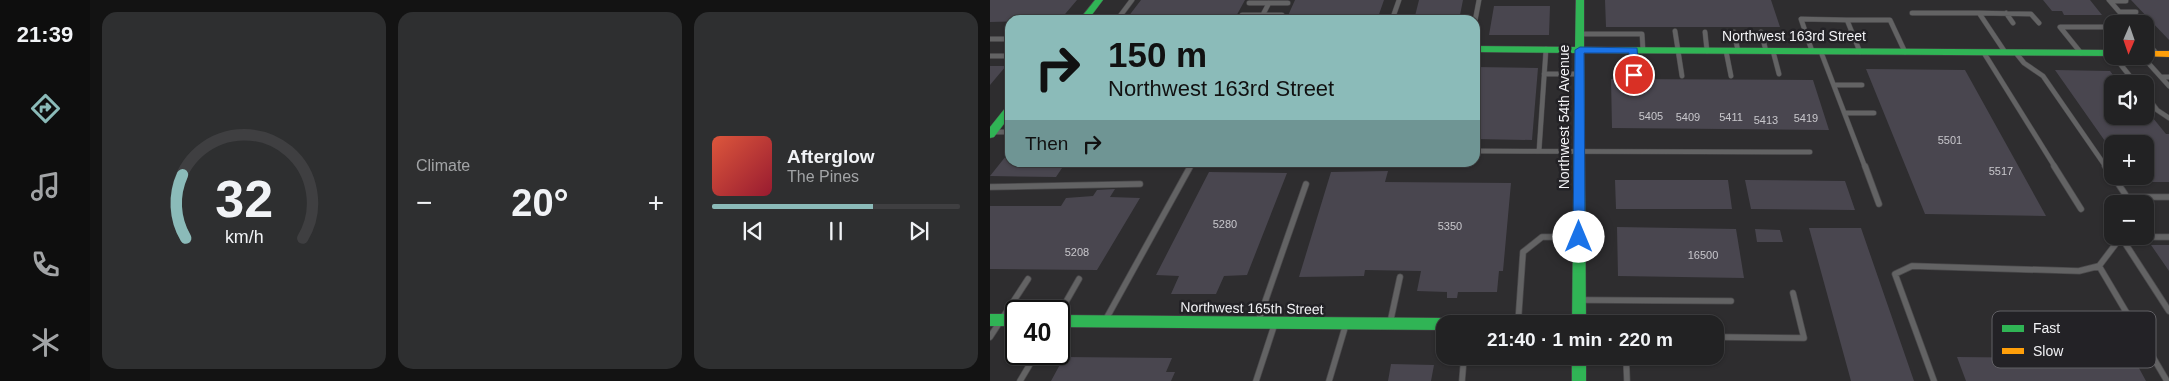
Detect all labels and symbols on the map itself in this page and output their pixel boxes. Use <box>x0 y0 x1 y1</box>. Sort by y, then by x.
north arrow <box>2104 15 2154 65</box>
street label: Northwest 163rd Street <box>1722 28 1866 44</box>
street label: Northwest 54th Avenue <box>1556 45 1572 189</box>
pin <box>1613 54 1655 96</box>
house number: 5405 <box>1639 110 1663 122</box>
house number: 5409 <box>1676 111 1700 123</box>
house number: 5411 <box>1719 111 1743 123</box>
house number: 5419 <box>1794 112 1818 124</box>
house number: 5413 <box>1754 114 1778 126</box>
house number: 5501 <box>1938 134 1962 146</box>
house number: 5517 <box>1989 165 2013 177</box>
position arrow <box>1552 210 1604 262</box>
house number: 5280 <box>1213 218 1237 230</box>
house number: 5350 <box>1438 220 1462 232</box>
house number: 5208 <box>1065 246 1089 258</box>
house number: 16500 <box>1688 249 1718 261</box>
street label: Northwest 165th Street <box>1180 299 1324 317</box>
speed limit sign: 40 <box>1005 300 1070 365</box>
legend <box>1992 311 2156 368</box>
text: Fast <box>2033 320 2060 336</box>
text: Slow <box>2033 343 2064 359</box>

